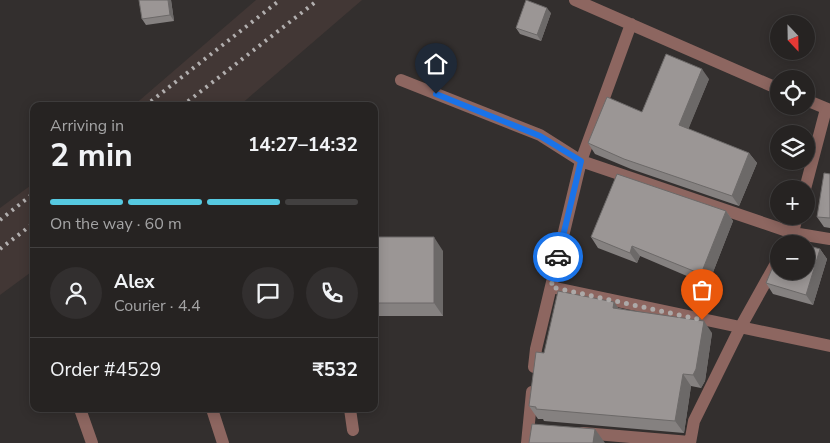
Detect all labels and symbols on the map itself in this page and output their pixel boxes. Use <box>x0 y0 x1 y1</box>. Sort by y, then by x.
north arrow <box>770 15 815 60</box>
pin <box>415 43 457 94</box>
courier <box>533 232 583 282</box>
pin <box>681 269 723 320</box>

